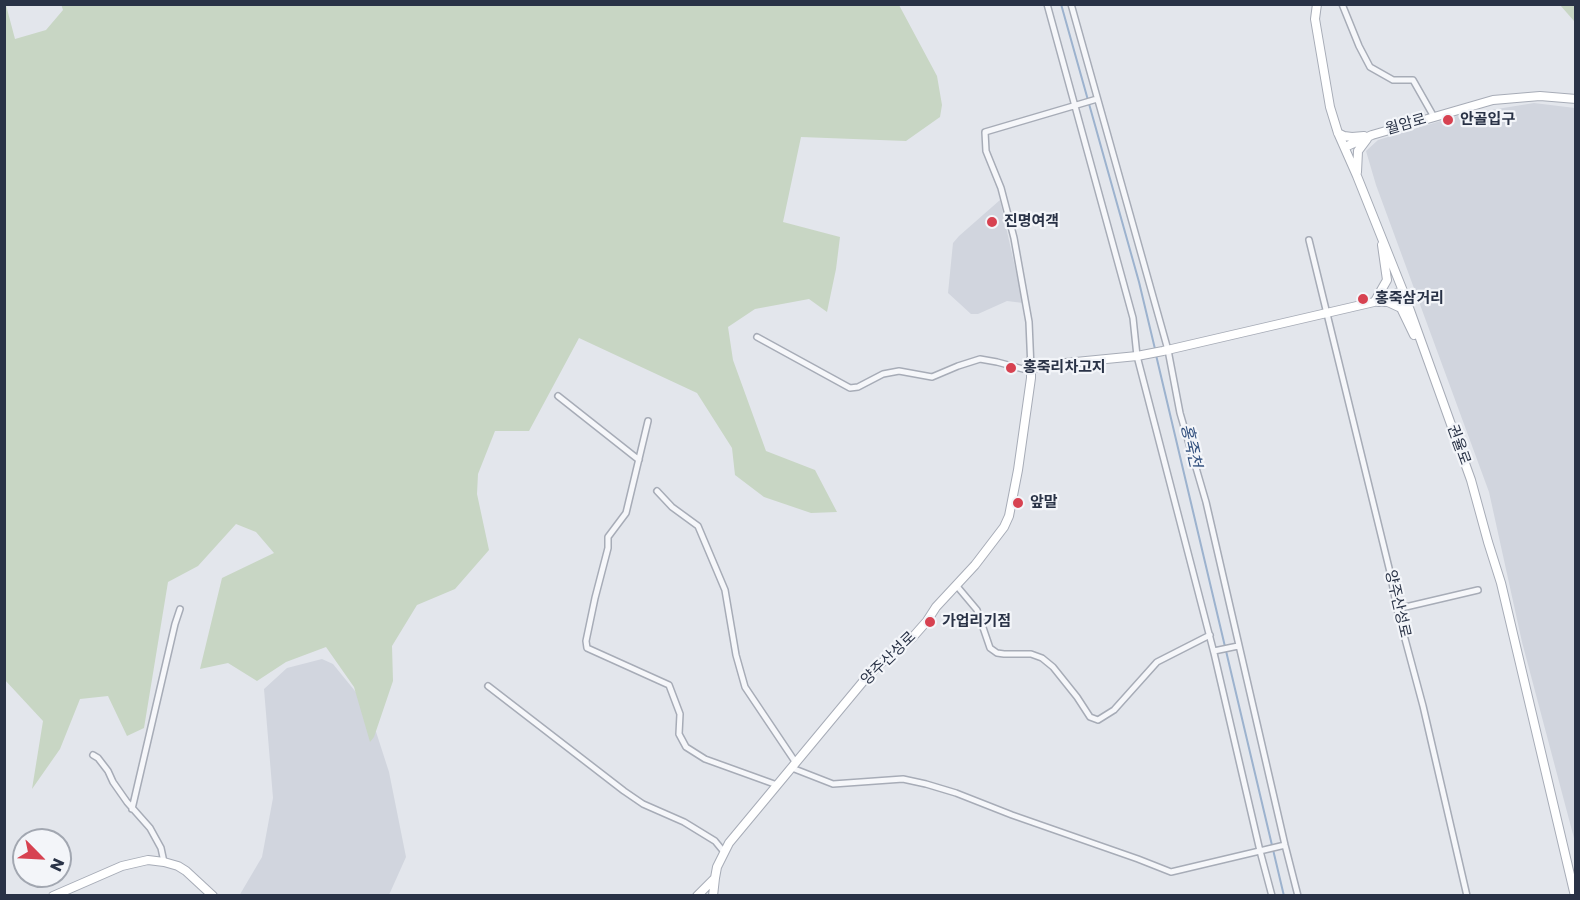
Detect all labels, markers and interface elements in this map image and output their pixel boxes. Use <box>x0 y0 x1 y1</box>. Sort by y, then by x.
street label: 월암로 <box>1384 111 1428 139</box>
place label: 안골입구 <box>1460 111 1515 129</box>
marker: 안골입구 <box>1441 113 1455 127</box>
place label: 진명여객 <box>1004 213 1059 231</box>
marker: 진명여객 <box>985 215 999 229</box>
place label: 홍죽삼거리 <box>1375 290 1444 308</box>
marker: 홍죽삼거리 <box>1356 292 1370 306</box>
place label: 홍죽리차고지 <box>1023 359 1106 377</box>
marker: 홍죽리차고지 <box>1004 361 1018 375</box>
water label: 홍죽천 <box>1176 422 1204 470</box>
street label: 권율로 <box>1442 422 1474 468</box>
place label: 앞말 <box>1030 494 1058 512</box>
marker: 앞말 <box>1011 496 1025 510</box>
street label: 양주산성로 <box>1380 568 1414 640</box>
place label: 가업리기점 <box>942 613 1011 631</box>
marker: 가업리기점 <box>923 615 937 629</box>
street label: 양주산성로 <box>858 629 920 689</box>
north arrow <box>12 828 72 888</box>
text: N <box>44 855 70 875</box>

